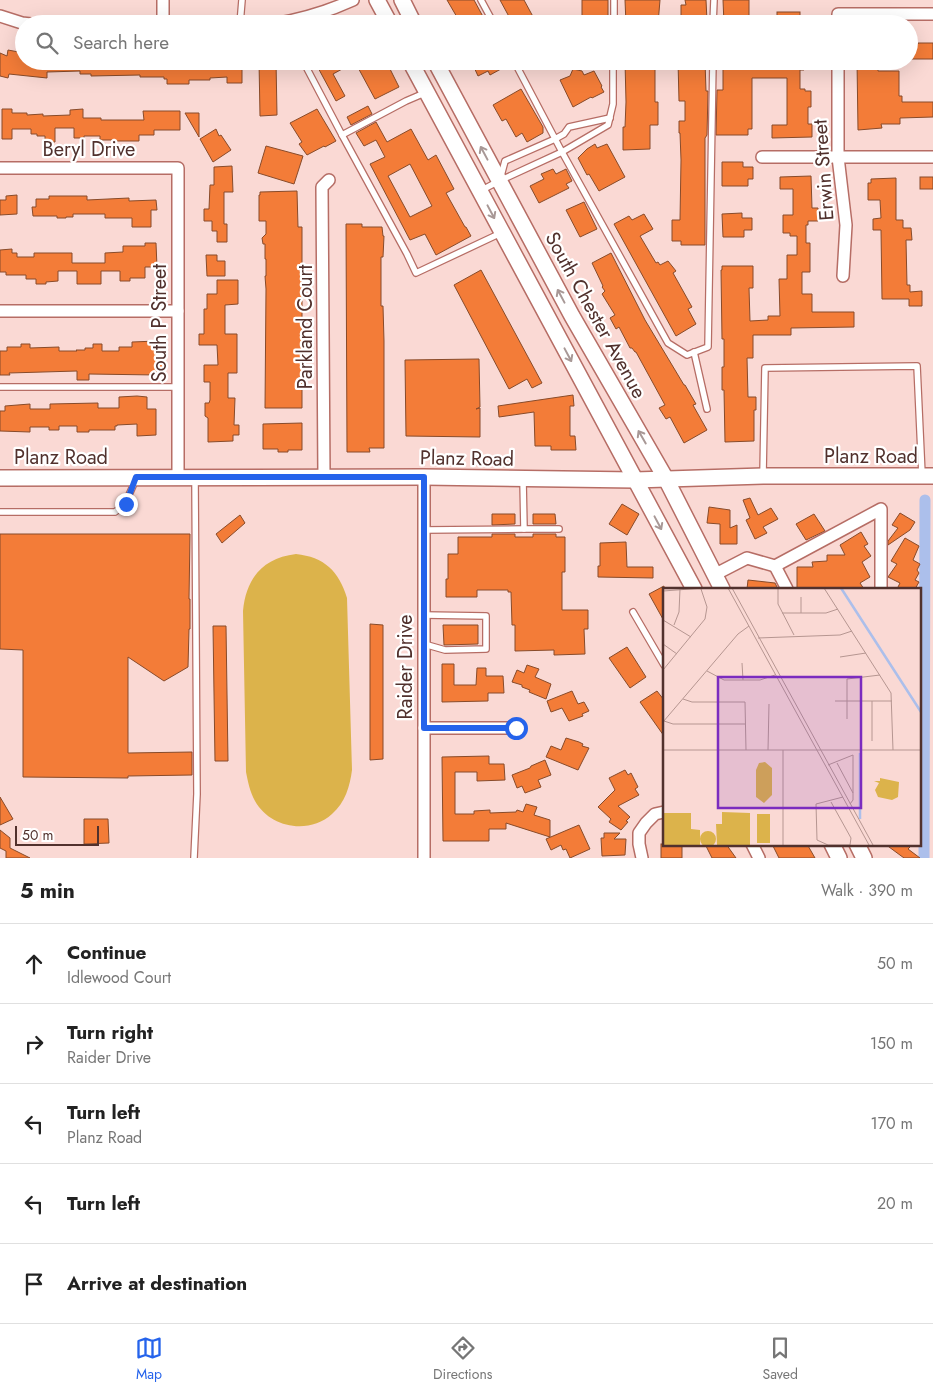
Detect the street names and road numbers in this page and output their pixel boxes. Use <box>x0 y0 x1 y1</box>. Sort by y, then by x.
street label: Erwin Street <box>805 118 842 222</box>
street label: Beryl Drive <box>43 135 135 164</box>
street label: South Chester Avenue <box>538 227 653 404</box>
street label: South P Street <box>145 264 174 382</box>
street label: Parkland Court <box>291 265 320 389</box>
street label: Planz Road <box>824 442 918 471</box>
street label: Planz Road <box>14 443 108 472</box>
street label: Planz Road <box>420 443 514 474</box>
street label: Raider Drive <box>391 614 420 720</box>

